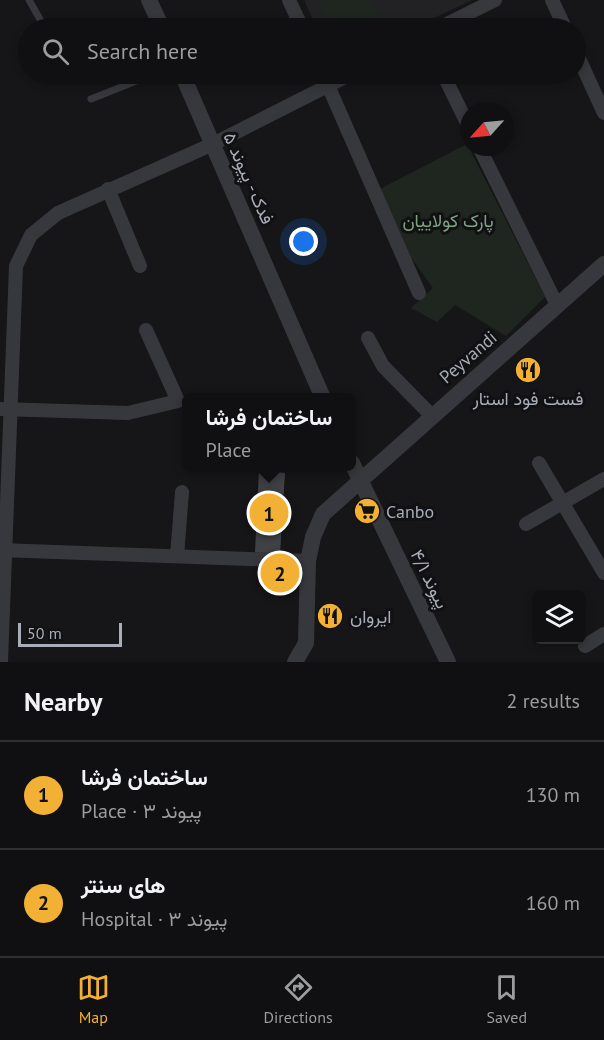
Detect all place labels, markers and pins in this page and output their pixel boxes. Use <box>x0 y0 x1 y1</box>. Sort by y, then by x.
restaurant icon: فست فود استار <box>513 355 543 385</box>
place label: فست فود استار <box>472 387 583 410</box>
pin: 1 <box>250 490 288 536</box>
supermarket icon: Canbo <box>352 496 382 526</box>
place label: Canbo <box>386 500 434 523</box>
pin: 2 <box>260 550 300 596</box>
restaurant icon: ایروان <box>315 601 345 631</box>
place label: ایروان <box>350 605 391 628</box>

